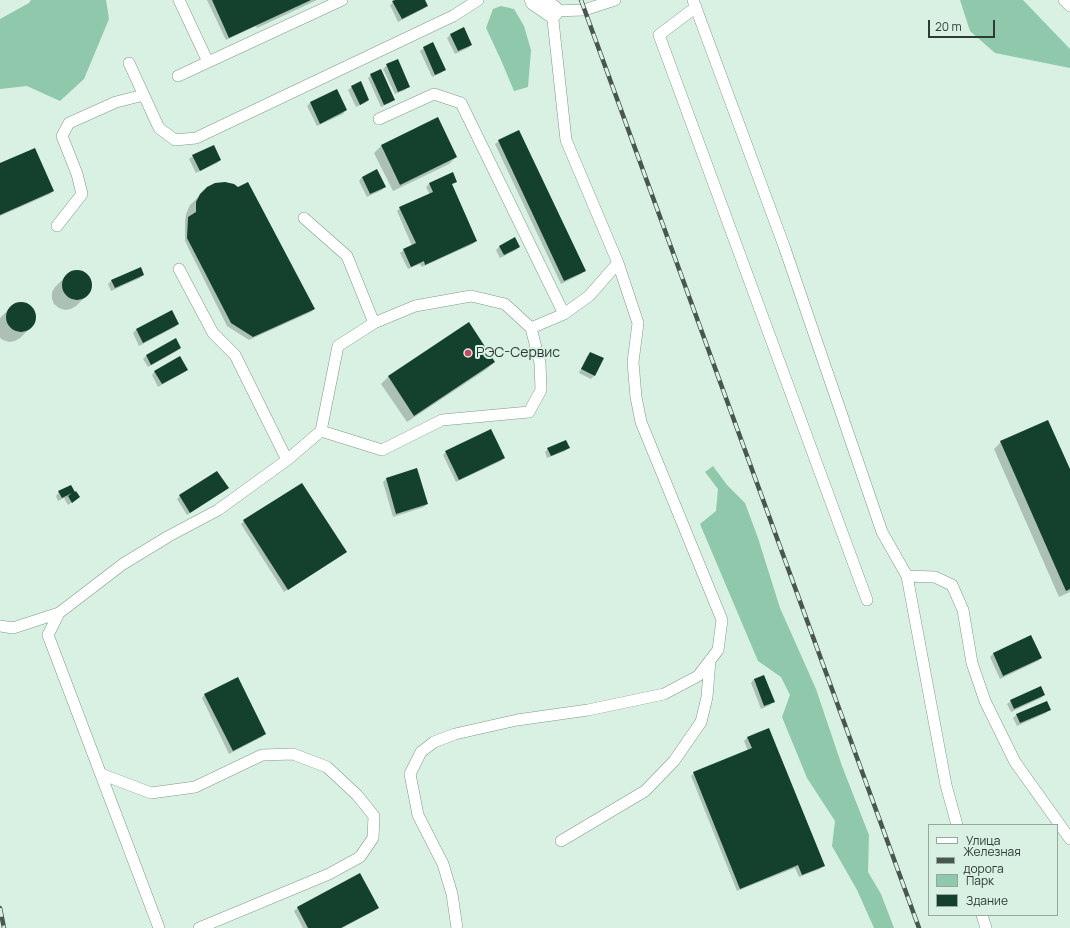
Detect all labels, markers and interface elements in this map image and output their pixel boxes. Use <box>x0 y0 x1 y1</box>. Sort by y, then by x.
scale bar <box>930 12 997 38</box>
text: 20 m <box>935 18 962 35</box>
place label: РЭС-Сервис <box>476 345 560 361</box>
marker: РЭС-Сервис <box>463 348 473 358</box>
legend <box>928 824 1058 916</box>
text: Улица <box>966 832 1000 849</box>
text: Железная дорога <box>963 843 1021 877</box>
text: Парк <box>966 872 994 889</box>
text: Здание <box>966 892 1008 909</box>

